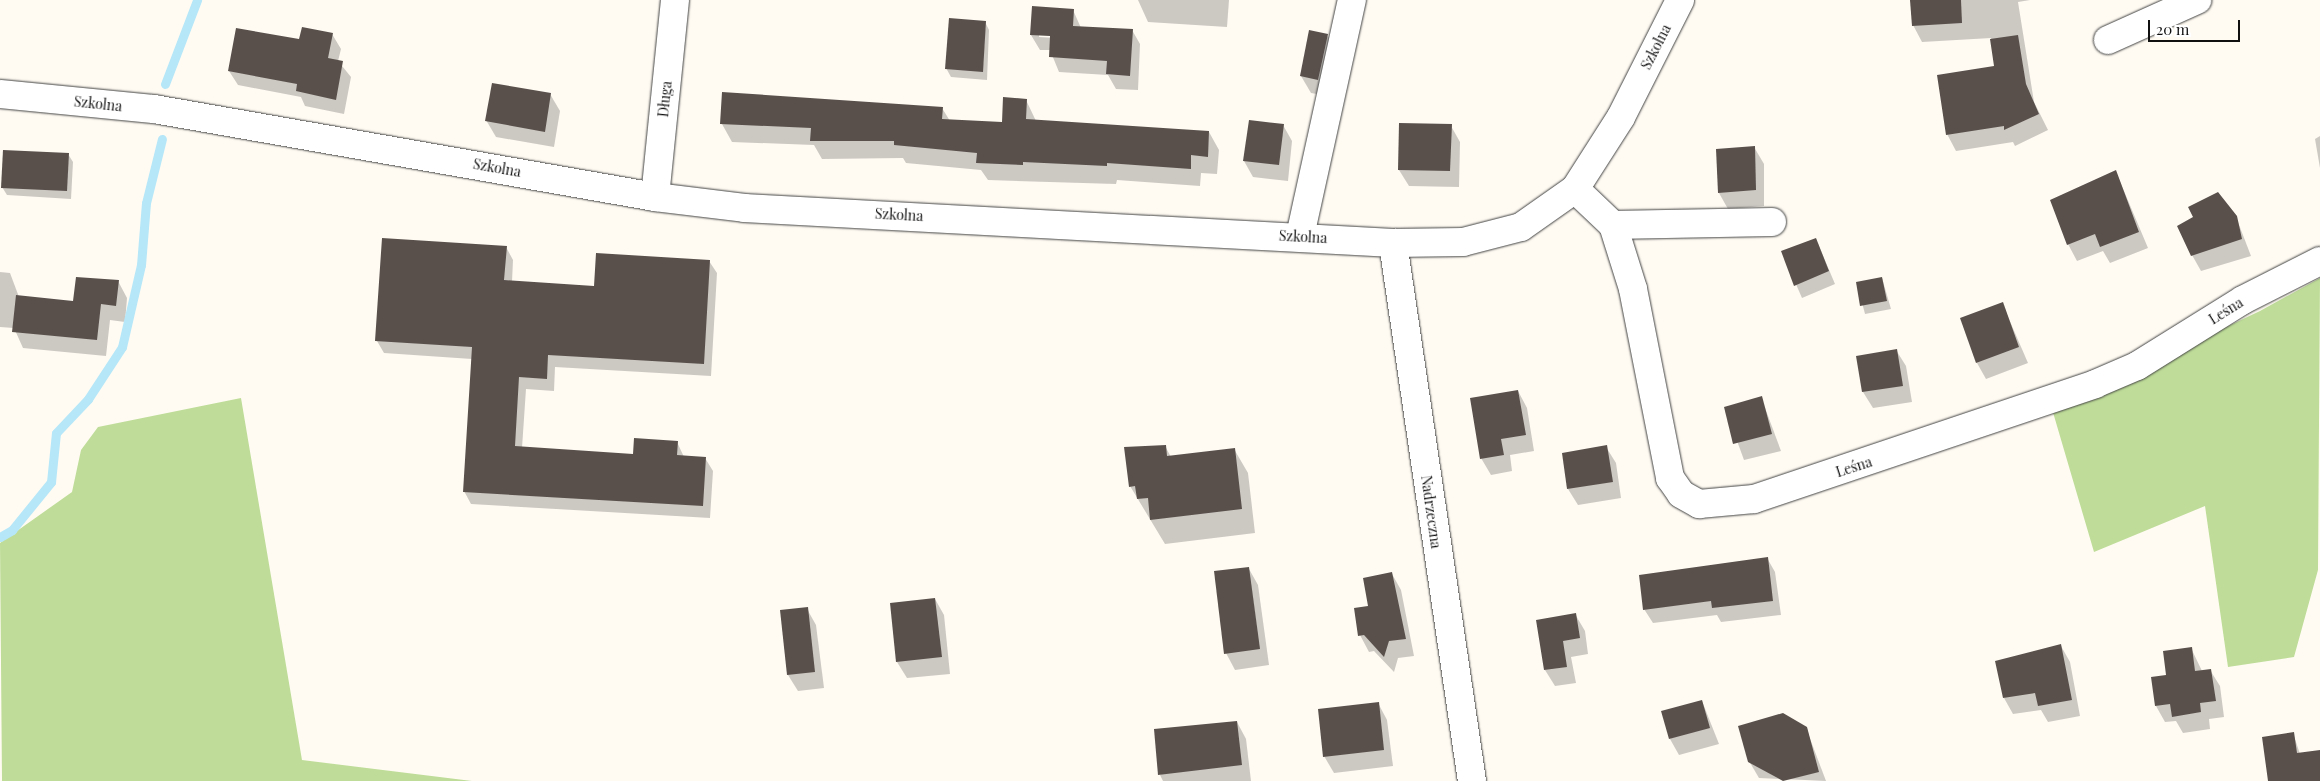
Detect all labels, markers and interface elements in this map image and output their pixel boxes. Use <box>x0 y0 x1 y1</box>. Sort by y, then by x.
scale bar <box>2150 10 2242 42</box>
text: 20 m <box>2156 19 2189 39</box>
street label: Szkolna <box>1638 22 1674 72</box>
street label: Długa <box>655 80 675 118</box>
street label: Szkolna <box>73 93 123 115</box>
street label: Szkolna <box>472 156 522 180</box>
street label: Szkolna <box>874 205 924 225</box>
street label: Szkolna <box>1278 227 1328 247</box>
street label: Leśna <box>2206 294 2246 328</box>
street label: Leśna <box>1834 453 1874 481</box>
street label: Nadrzeczna <box>1418 474 1444 550</box>

